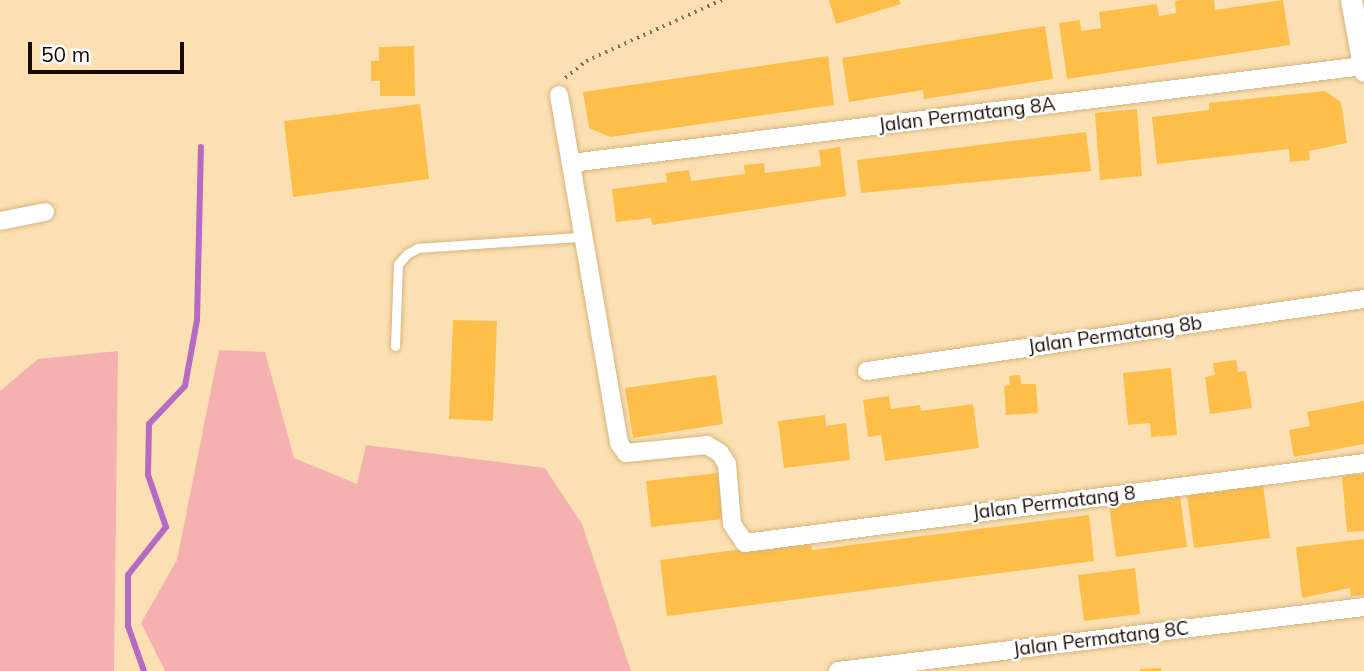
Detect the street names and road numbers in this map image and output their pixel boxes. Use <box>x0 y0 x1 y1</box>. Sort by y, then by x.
street label: Jalan Permatang 8A <box>877 93 1057 137</box>
street label: Jalan Permatang 8b <box>1027 312 1203 358</box>
street label: Jalan Permatang 8 <box>971 482 1137 524</box>
street label: Jalan Permatang 8C <box>1012 617 1190 661</box>

